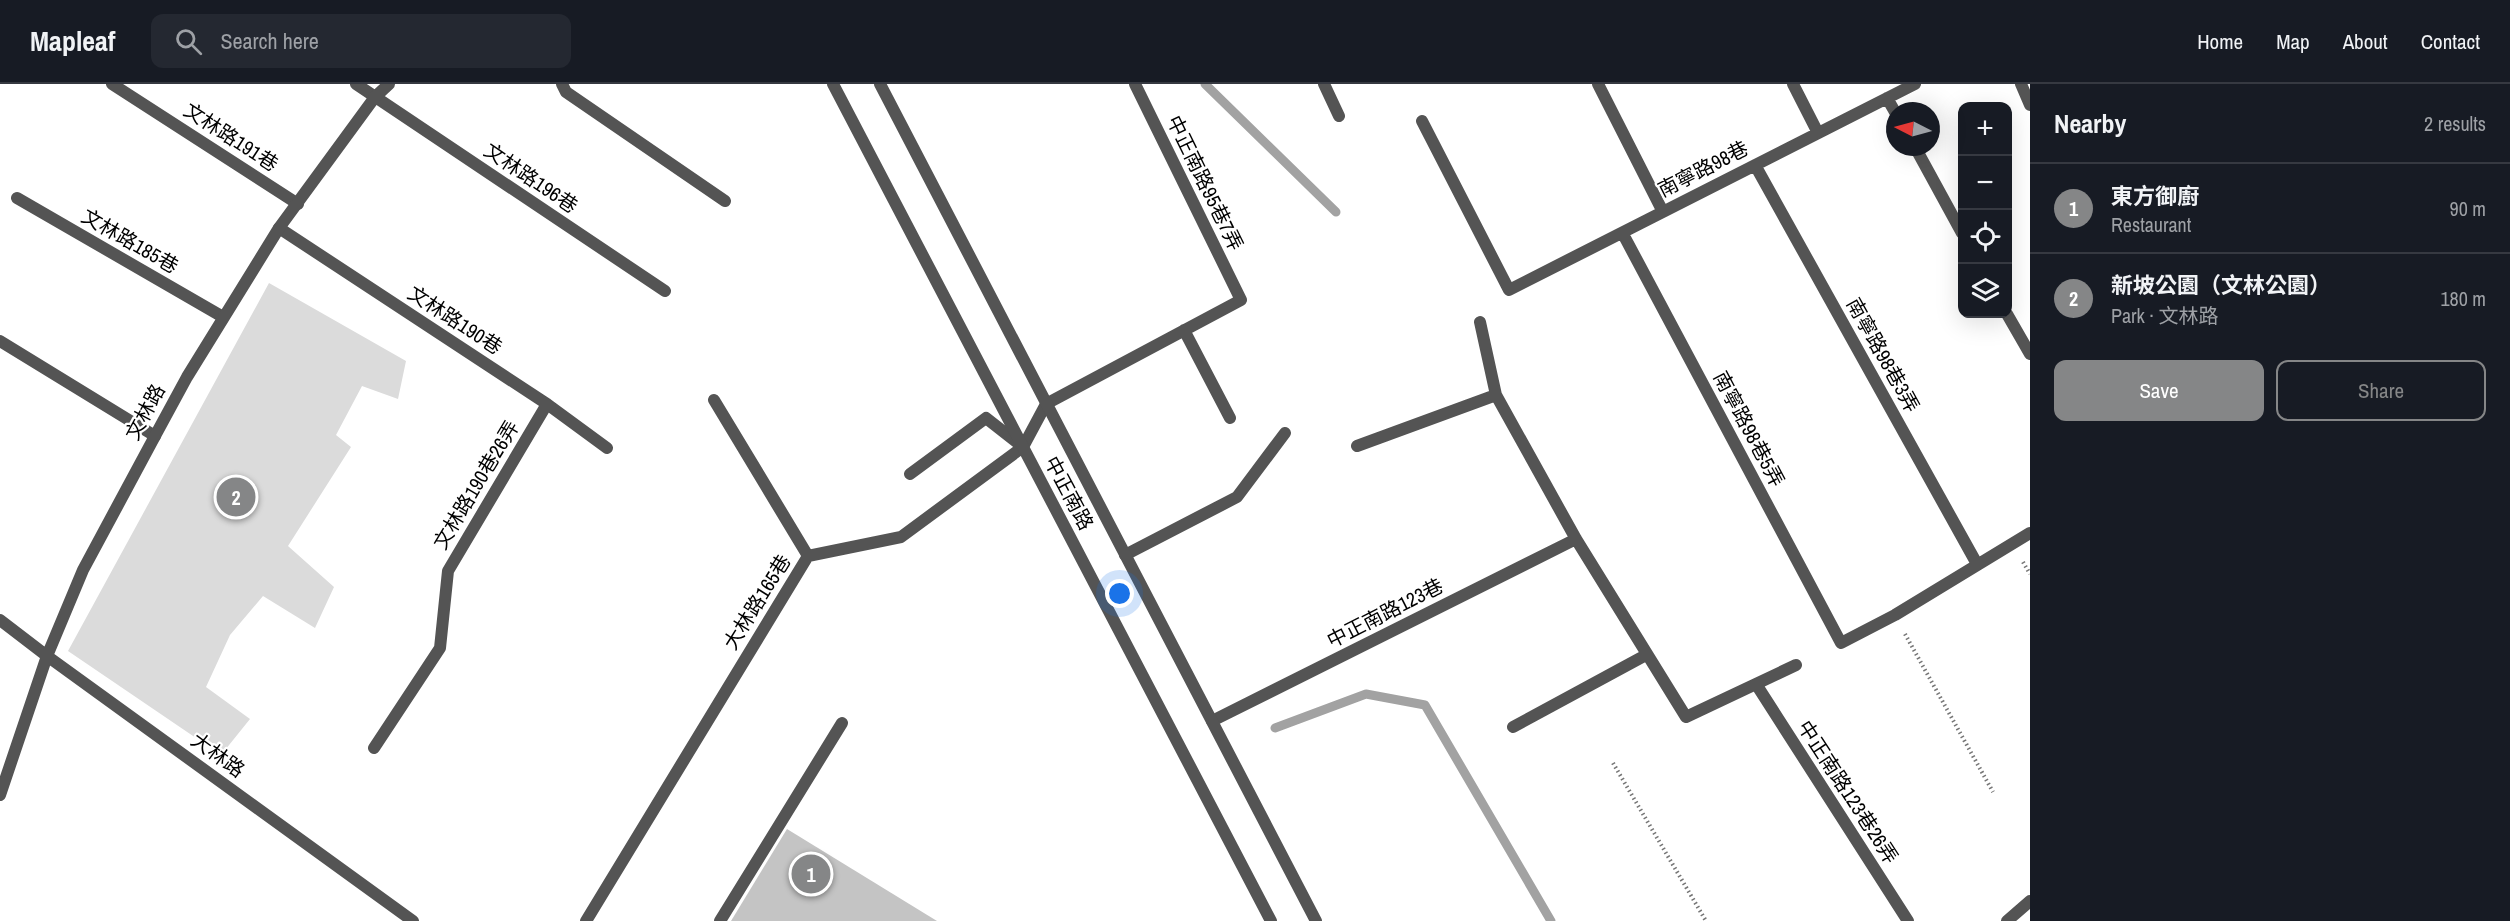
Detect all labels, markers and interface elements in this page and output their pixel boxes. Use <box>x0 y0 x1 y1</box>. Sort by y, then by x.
search box <box>151 14 571 68</box>
text: Mapleaf <box>30 22 115 60</box>
icon: search <box>172 25 205 58</box>
text: Search here <box>220 26 319 56</box>
text: Home <box>2197 27 2243 56</box>
text: Map <box>2276 27 2310 56</box>
text: About <box>2343 27 2388 56</box>
text: Contact <box>2421 27 2480 56</box>
street label: 文林路191巷 <box>179 96 284 177</box>
north arrow <box>1886 102 1940 156</box>
map controls <box>1958 102 2012 318</box>
button: + <box>1958 102 2012 156</box>
text: Nearby <box>2054 106 2126 141</box>
text: 2 results <box>2424 110 2486 137</box>
street label: 中正南路95巷7弄 <box>1161 111 1250 255</box>
street label: 南寧路98巷 <box>1653 134 1753 203</box>
street label: 文林路196巷 <box>479 136 583 219</box>
button: − <box>1958 156 2012 210</box>
text: 東方御廚 <box>2111 181 2199 211</box>
text: 1 <box>2069 195 2078 222</box>
text: 90 m <box>2450 195 2486 222</box>
street label: 文林路185巷 <box>77 202 183 279</box>
button: locate <box>1958 210 2012 264</box>
text: Restaurant <box>2111 211 2191 238</box>
button: layers <box>1958 264 2012 318</box>
text: 新坡公園（文林公園） <box>2111 270 2331 300</box>
street label: 文林路190巷 <box>403 279 508 360</box>
text: 2 <box>2069 285 2078 312</box>
text: 180 m <box>2440 285 2486 312</box>
street label: 南寧路98巷3弄 <box>1841 293 1926 417</box>
text: Park · 文林路 <box>2111 302 2218 329</box>
button: Save <box>2054 360 2264 421</box>
button: Share <box>2276 360 2486 421</box>
street label: 南寧路98巷5弄 <box>1708 366 1791 491</box>
street label: 文林路 <box>119 379 171 445</box>
street label: 文林路190巷26弄 <box>427 415 525 554</box>
street label: 中正南路 <box>1039 451 1100 534</box>
pin: 2 <box>216 474 256 520</box>
street label: 大林路165巷 <box>717 549 796 654</box>
street label: 中正南路123巷 <box>1322 572 1448 653</box>
your location <box>1105 579 1134 608</box>
street label: 中正南路123巷26弄 <box>1792 715 1905 869</box>
street label: 大林路 <box>186 726 250 783</box>
pin: 1 <box>792 852 830 896</box>

